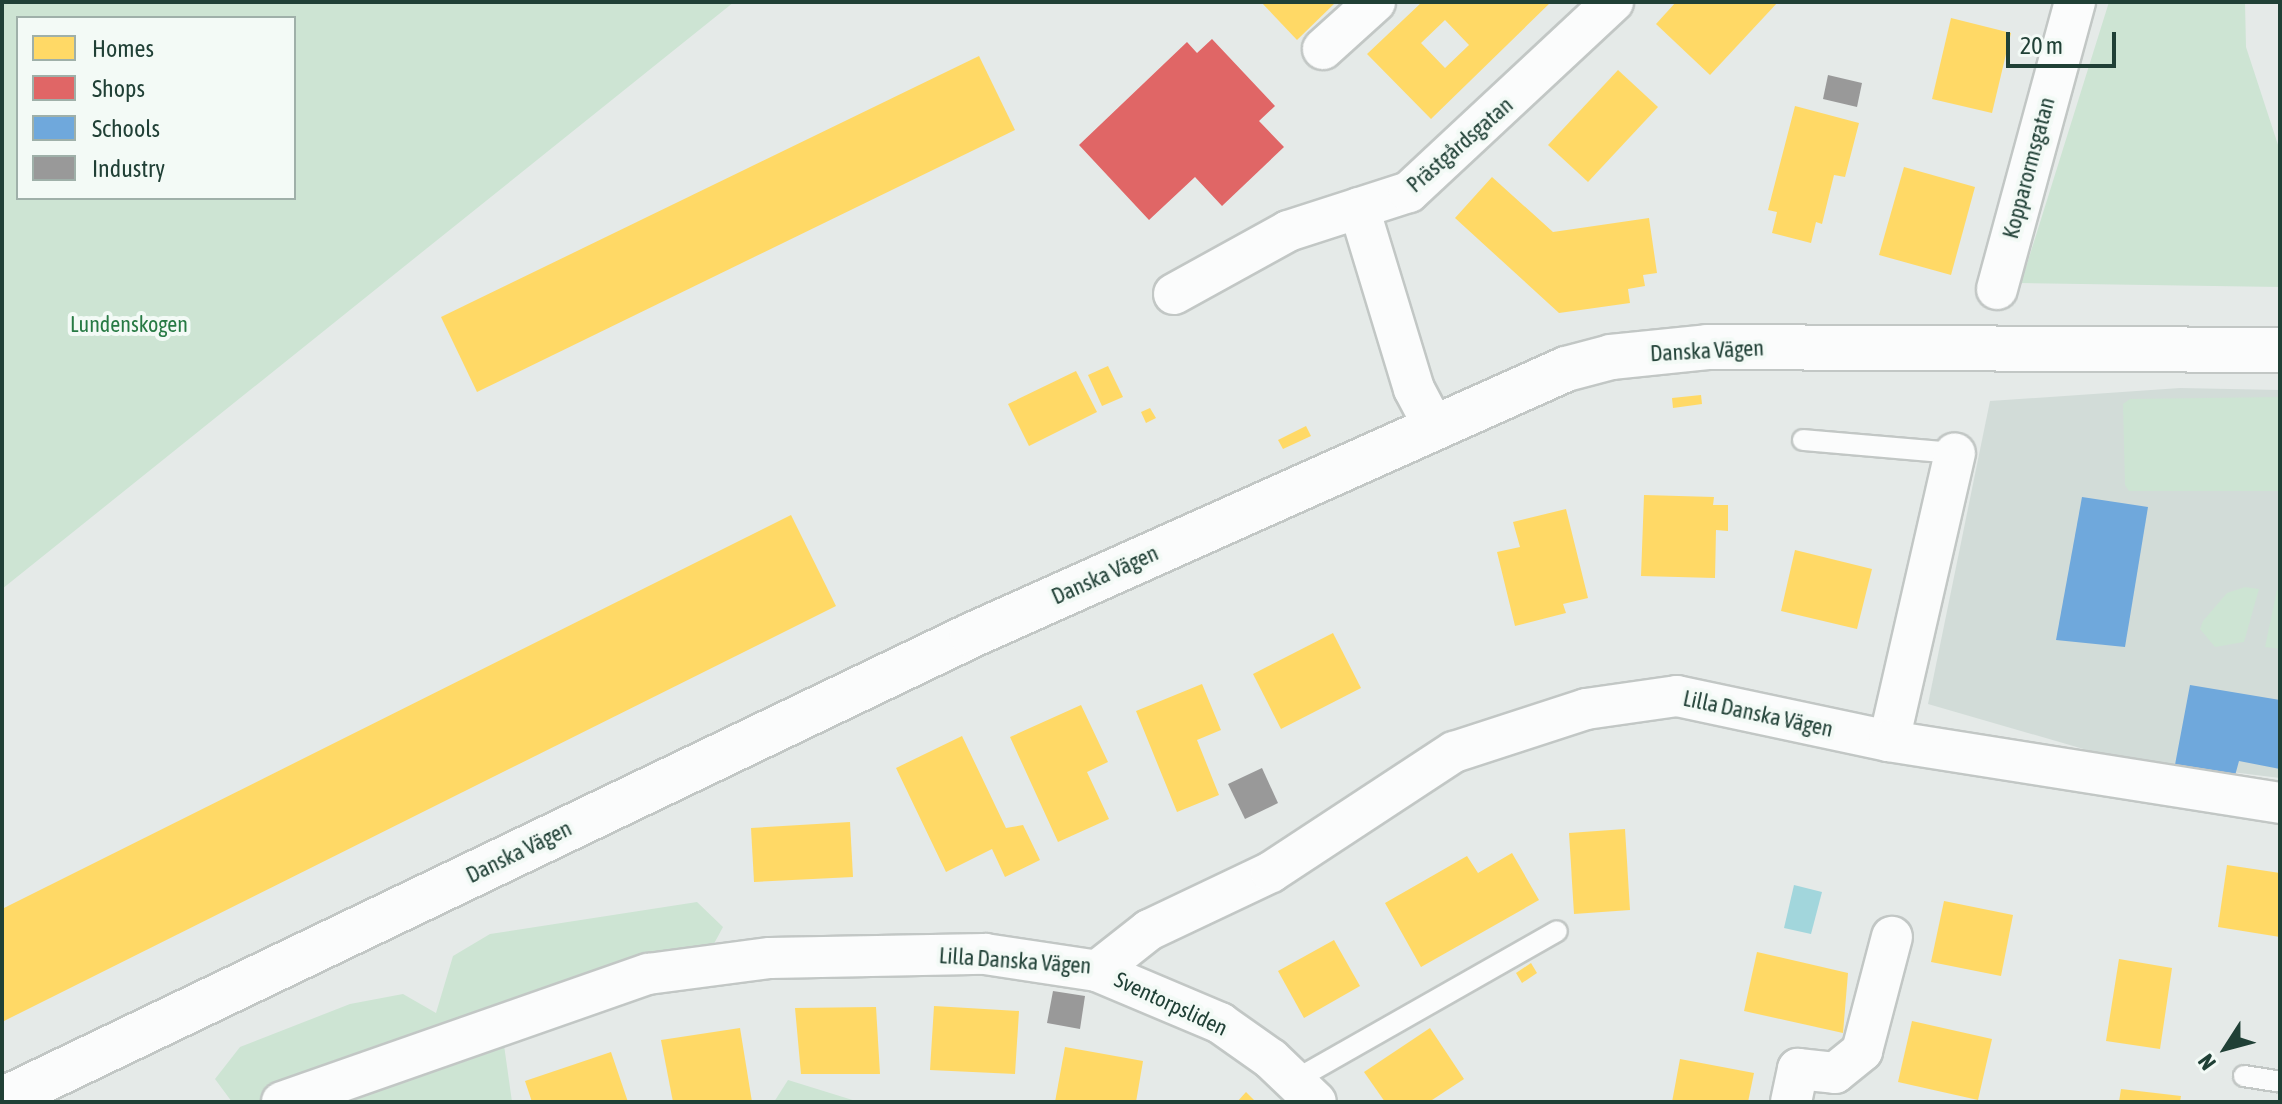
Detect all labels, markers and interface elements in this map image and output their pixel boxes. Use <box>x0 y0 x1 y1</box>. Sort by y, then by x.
legend <box>16 16 296 200</box>
scale bar <box>2010 16 2120 66</box>
text: 20 m <box>2020 32 2063 59</box>
text: Homes <box>92 35 154 62</box>
text: Shops <box>92 75 145 102</box>
street label: Prästgårdsgatan <box>1402 92 1518 198</box>
street label: Kopparormsgatan <box>1997 94 2061 242</box>
text: Schools <box>92 115 160 142</box>
text: Industry <box>92 155 165 182</box>
park label: Lundenskogen <box>70 312 188 338</box>
street label: Danska Vägen <box>1649 335 1765 367</box>
street label: Danska Vägen <box>1048 540 1162 610</box>
street label: Lilla Danska Vägen <box>1681 685 1835 743</box>
street label: Danska Vägen <box>462 815 576 889</box>
street label: Lilla Danska Vägen <box>938 943 1092 979</box>
street label: Sventorpsliden <box>1110 966 1232 1042</box>
north arrow <box>2186 1008 2266 1088</box>
text: N <box>2192 1049 2221 1075</box>

